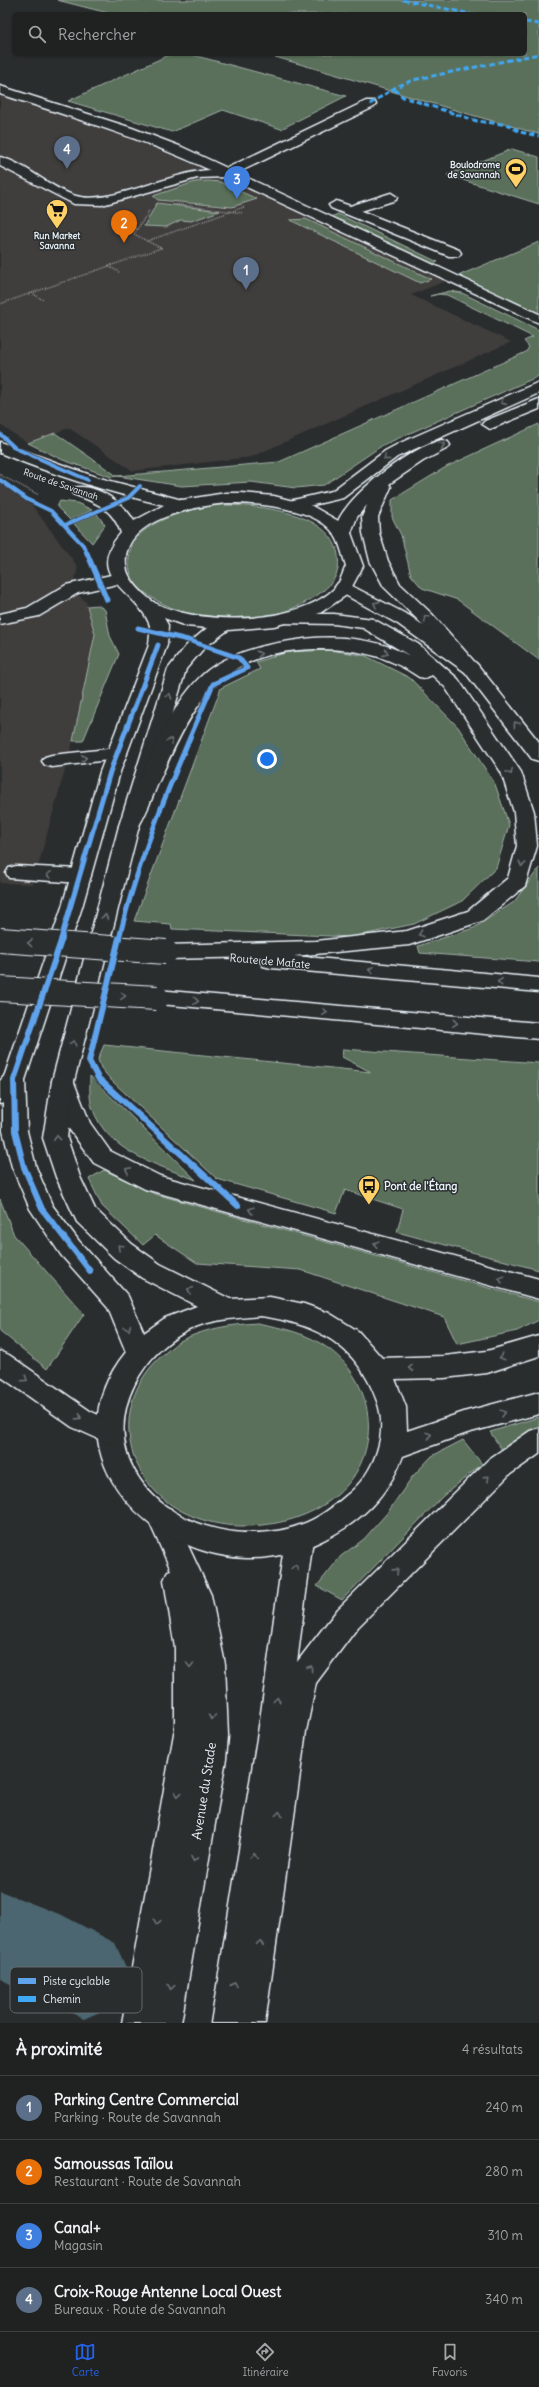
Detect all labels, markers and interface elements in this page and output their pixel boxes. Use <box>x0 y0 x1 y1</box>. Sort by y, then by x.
search box <box>12 12 527 56</box>
icon: search <box>26 23 48 45</box>
text: Rechercher <box>58 25 136 44</box>
pin: 4 <box>54 136 80 169</box>
sports icon: Boulodrome de Savannah <box>503 156 529 189</box>
place label: Boulodrome de Savannah <box>447 159 501 180</box>
pin: 3 <box>224 166 250 199</box>
supermarket icon: Run Market Savanna <box>44 197 70 230</box>
pin: 2 <box>111 210 137 243</box>
place label: Run Market Savanna <box>34 230 81 251</box>
pin: 1 <box>233 257 259 290</box>
one-way arrow <box>500 397 507 405</box>
one-way arrow <box>438 442 446 450</box>
one-way arrow <box>383 454 390 461</box>
street label: Route de Savannah <box>22 466 100 502</box>
one-way arrow <box>373 602 380 609</box>
one-way arrow <box>423 615 431 623</box>
one-way arrow <box>383 648 390 656</box>
one-way arrow <box>255 650 262 658</box>
one-way arrow <box>164 692 173 699</box>
one-way arrow <box>514 721 521 728</box>
one-way arrow <box>165 737 173 745</box>
your location <box>257 749 277 769</box>
one-way arrow <box>81 754 87 763</box>
one-way arrow <box>505 767 513 775</box>
one-way arrow <box>519 861 527 867</box>
one-way arrow <box>46 871 52 879</box>
one-way arrow <box>101 914 109 921</box>
one-way arrow <box>418 930 425 938</box>
one-way arrow <box>27 938 33 947</box>
street label: Route de Mafate <box>229 950 311 972</box>
one-way arrow <box>368 966 374 975</box>
one-way arrow <box>497 978 503 987</box>
one-way arrow <box>120 991 126 1000</box>
one-way arrow <box>193 997 199 1006</box>
one-way arrow <box>322 1008 328 1017</box>
one-way arrow <box>452 1019 458 1028</box>
one-way arrow <box>68 1040 77 1047</box>
one-way arrow <box>52 1135 61 1141</box>
one-way arrow <box>124 1167 132 1174</box>
bus stop icon: Pont de l'Étang <box>356 1173 382 1206</box>
place label: Pont de l'Étang <box>384 1178 458 1194</box>
one-way arrow <box>247 1206 254 1215</box>
one-way arrow <box>373 1240 380 1249</box>
one-way arrow <box>117 1245 125 1252</box>
one-way arrow <box>498 1275 505 1283</box>
one-way arrow <box>187 1287 195 1295</box>
one-way arrow <box>123 1325 131 1332</box>
one-way arrow <box>498 1352 505 1361</box>
one-way arrow <box>408 1364 414 1373</box>
one-way arrow <box>21 1374 28 1382</box>
one-way arrow <box>499 1409 506 1418</box>
one-way arrow <box>75 1412 82 1419</box>
one-way arrow <box>425 1432 432 1440</box>
one-way arrow <box>482 1475 490 1483</box>
one-way arrow <box>290 1564 299 1570</box>
one-way arrow <box>391 1568 399 1576</box>
one-way arrow <box>186 1662 194 1668</box>
one-way arrow <box>305 1665 312 1672</box>
one-way arrow <box>273 1697 282 1703</box>
one-way arrow <box>208 1714 216 1720</box>
street label: Avenue du Stade <box>188 1741 220 1841</box>
one-way arrow <box>175 1791 183 1797</box>
one-way arrow <box>274 1811 283 1817</box>
one-way arrow <box>249 1853 258 1859</box>
one-way arrow <box>190 1856 198 1862</box>
one-way arrow <box>153 1919 161 1925</box>
one-way arrow <box>255 1940 264 1946</box>
legend <box>10 1967 142 2013</box>
text: Piste cyclable <box>43 1974 110 1988</box>
one-way arrow <box>229 1981 238 1988</box>
one-way arrow <box>167 1984 176 1990</box>
text: Chemin <box>43 1992 81 2006</box>
text: À proximité <box>16 2038 102 2060</box>
text: 4 résultats <box>462 2041 523 2058</box>
text: Parking Centre Commercial <box>54 2090 239 2109</box>
text: 1 <box>26 2099 32 2116</box>
text: 240 m <box>486 2099 523 2116</box>
text: Parking · Route de Savannah <box>54 2109 221 2126</box>
text: Samoussas Taïlou <box>54 2154 173 2173</box>
text: 2 <box>25 2163 33 2180</box>
text: 280 m <box>485 2163 523 2180</box>
text: Restaurant · Route de Savannah <box>54 2173 241 2190</box>
text: Canal+ <box>54 2218 101 2237</box>
text: 3 <box>25 2227 33 2244</box>
text: 310 m <box>488 2227 523 2244</box>
text: Magasin <box>54 2237 103 2254</box>
text: Croix-Rouge Antenne Local Ouest <box>54 2282 281 2301</box>
text: 4 <box>25 2291 33 2308</box>
text: 340 m <box>485 2291 523 2308</box>
text: Bureaux · Route de Savannah <box>54 2301 226 2318</box>
tab: Carte <box>72 2341 99 2379</box>
tab: Itinéraire <box>242 2341 289 2379</box>
tab: Favoris <box>432 2341 467 2379</box>

